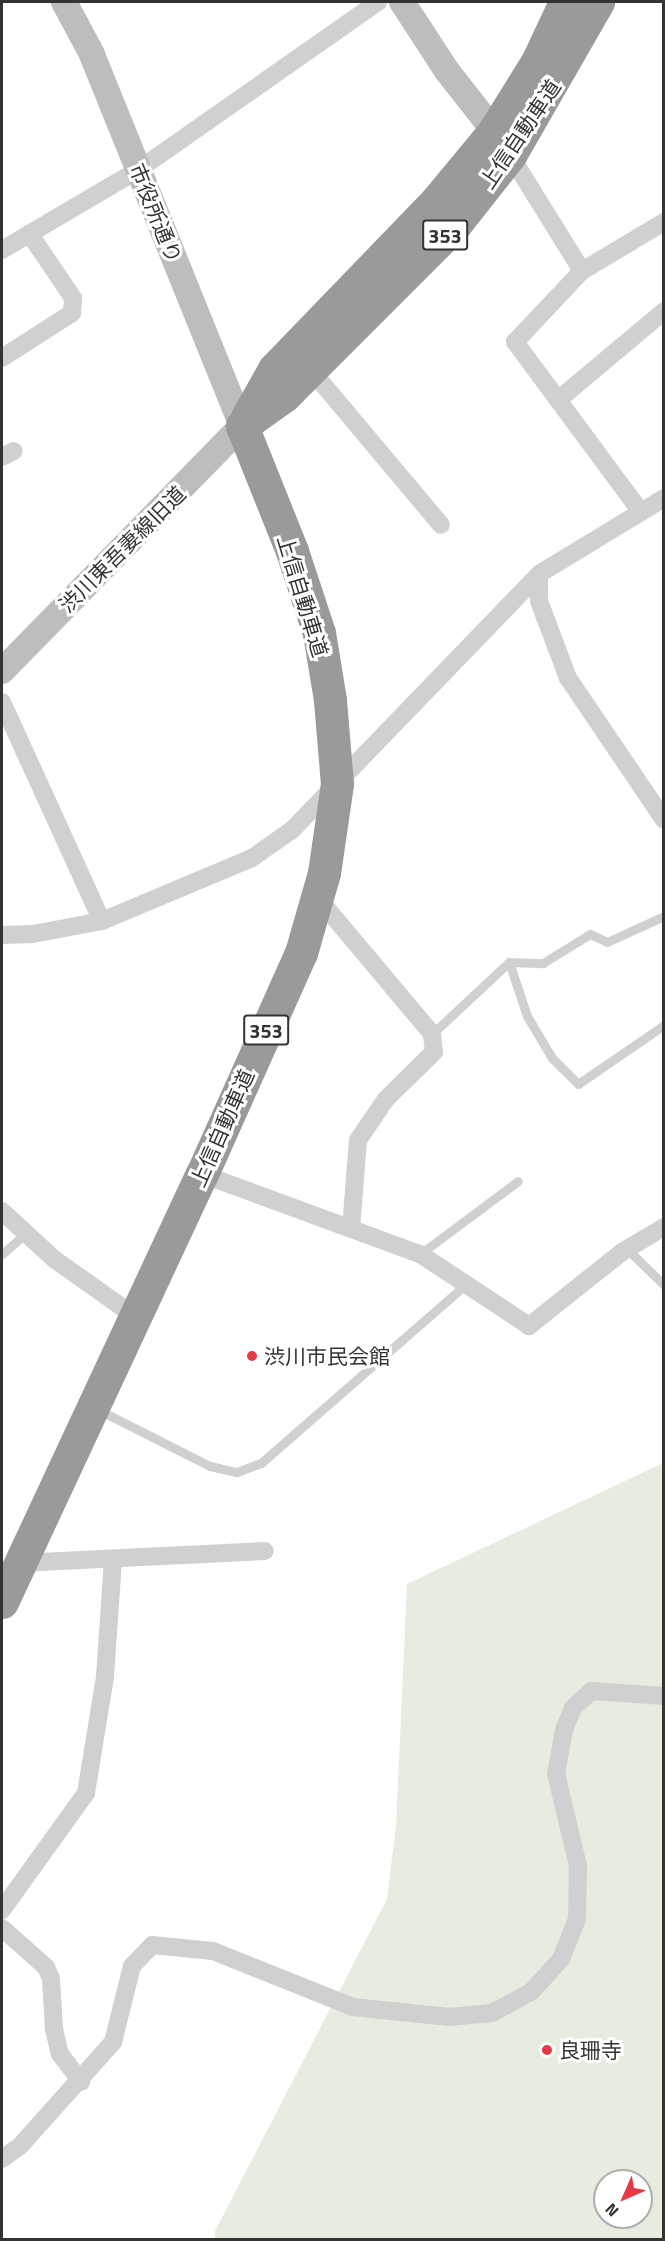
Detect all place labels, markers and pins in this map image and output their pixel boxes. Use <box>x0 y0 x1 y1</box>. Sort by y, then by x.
place label: 渋川市民会館 <box>264 1343 390 1369</box>
marker: 渋川市民会館 <box>245 1349 259 1363</box>
place label: 良珊寺 <box>559 2037 622 2063</box>
marker: 良珊寺 <box>540 2043 554 2057</box>

